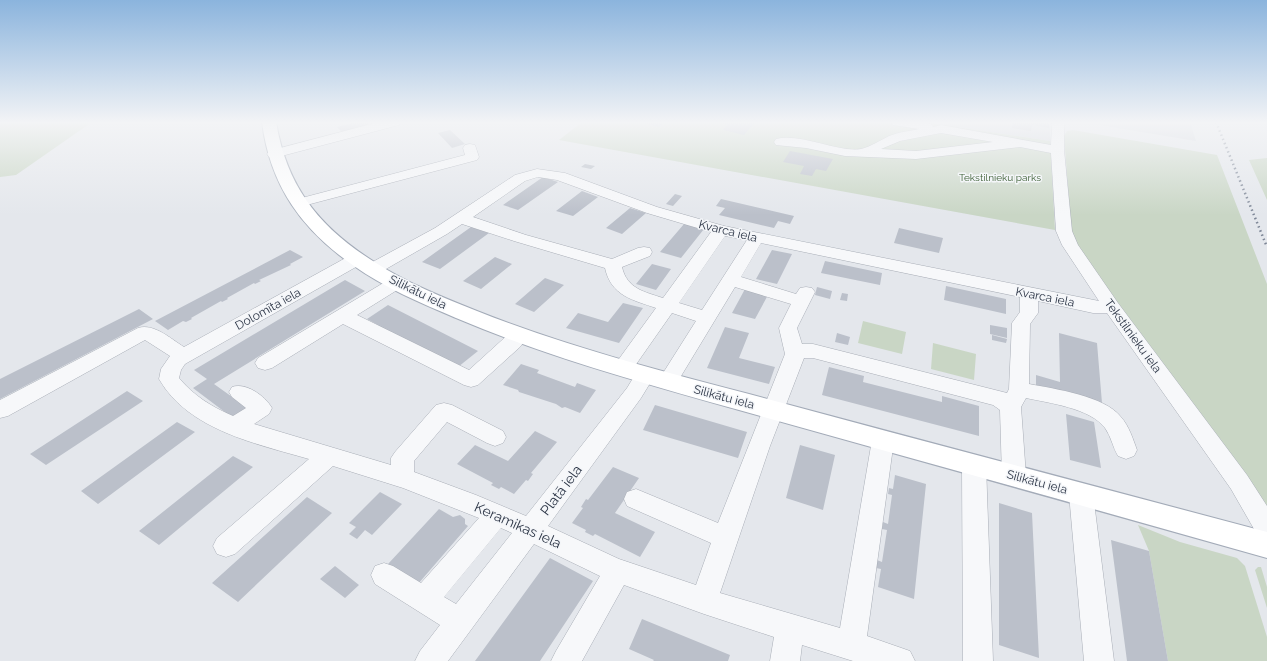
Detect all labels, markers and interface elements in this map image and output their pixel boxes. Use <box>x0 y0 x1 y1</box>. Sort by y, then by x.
park label: Tekstilnieku parks <box>959 172 1041 183</box>
street label: Kvarca iela <box>697 217 759 245</box>
street label: Silikātu iela <box>387 272 449 312</box>
street label: Kvarca iela <box>1014 284 1076 310</box>
street label: Dolomīta iela <box>233 285 303 333</box>
street label: Tekstilnieku iela <box>1102 296 1164 376</box>
street label: Silikātu iela <box>692 382 756 412</box>
street label: Platā iela <box>537 462 585 518</box>
street label: Silikātu iela <box>1005 467 1069 497</box>
street label: Keramikas iela <box>472 499 564 551</box>

